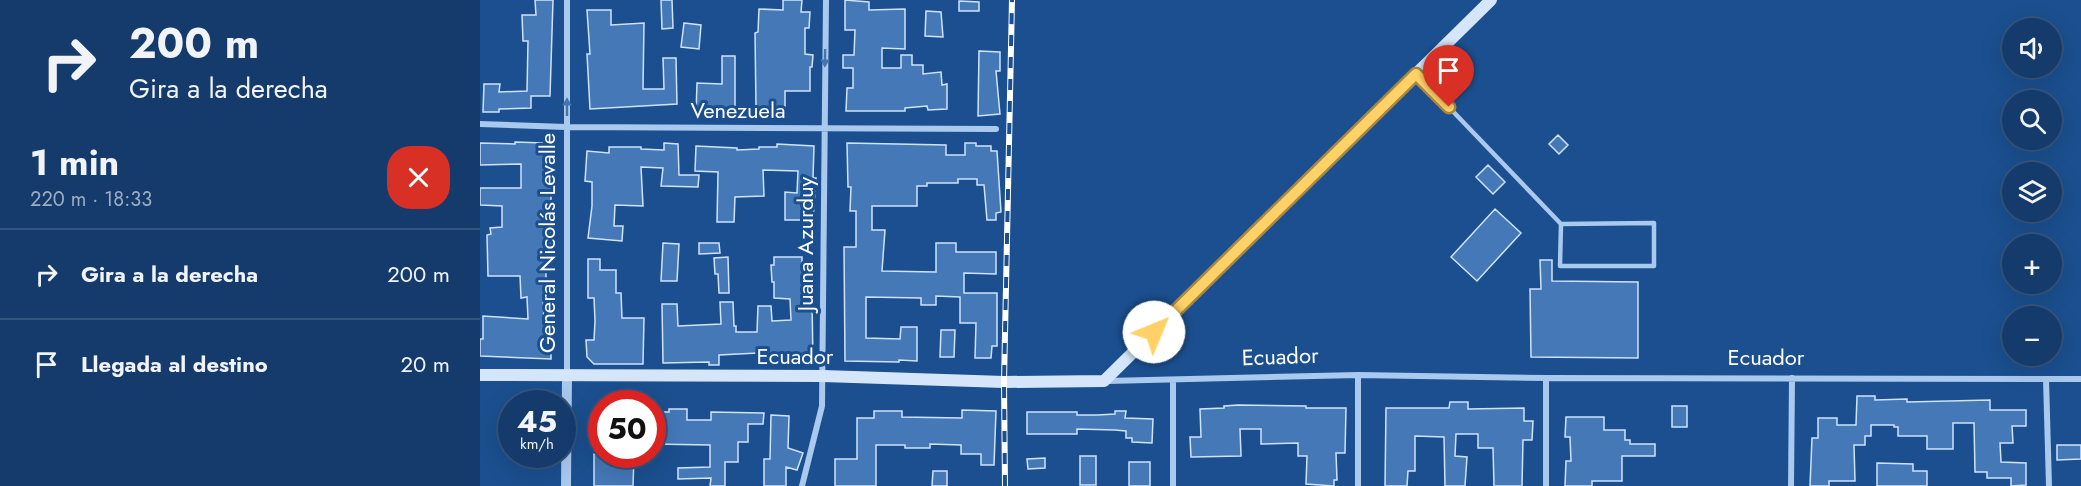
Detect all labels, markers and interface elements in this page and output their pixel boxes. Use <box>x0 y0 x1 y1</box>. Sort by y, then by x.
text: 200 m <box>129 13 259 74</box>
map controls <box>2002 18 2062 366</box>
button: sound <box>2002 18 2062 78</box>
icon: right <box>30 24 108 102</box>
pin <box>1423 45 1474 107</box>
one-way arrow <box>820 49 830 68</box>
icon: arrive <box>1432 54 1465 87</box>
text: Gira a la derecha <box>129 69 328 108</box>
button: search <box>2002 90 2062 150</box>
street label: Venezuela <box>690 94 786 126</box>
one-way arrow <box>562 98 571 117</box>
street label: General Nicolás Levalle <box>531 133 563 353</box>
text: 1 min <box>30 136 119 188</box>
button: close <box>387 146 450 209</box>
button: layers <box>2002 162 2062 222</box>
street label: Juana Azurduy <box>789 176 821 314</box>
text: 220 m · 18:33 <box>30 185 152 214</box>
button: + <box>2002 234 2062 294</box>
icon: right <box>30 258 63 291</box>
text: Gira a la derecha <box>81 258 258 290</box>
text: 200 m <box>387 258 450 290</box>
position arrow <box>1122 300 1186 364</box>
button: − <box>2002 306 2062 366</box>
street label: Ecuador <box>1241 339 1319 373</box>
street label: Ecuador <box>757 340 834 372</box>
street label: Ecuador <box>1728 341 1805 373</box>
icon: arrive <box>30 348 63 381</box>
text: Llegada al destino <box>81 348 268 380</box>
text: 20 m <box>401 348 450 380</box>
speed limit sign: 50 <box>588 390 666 468</box>
text: 45 <box>517 400 557 443</box>
text: km/h <box>520 433 554 455</box>

